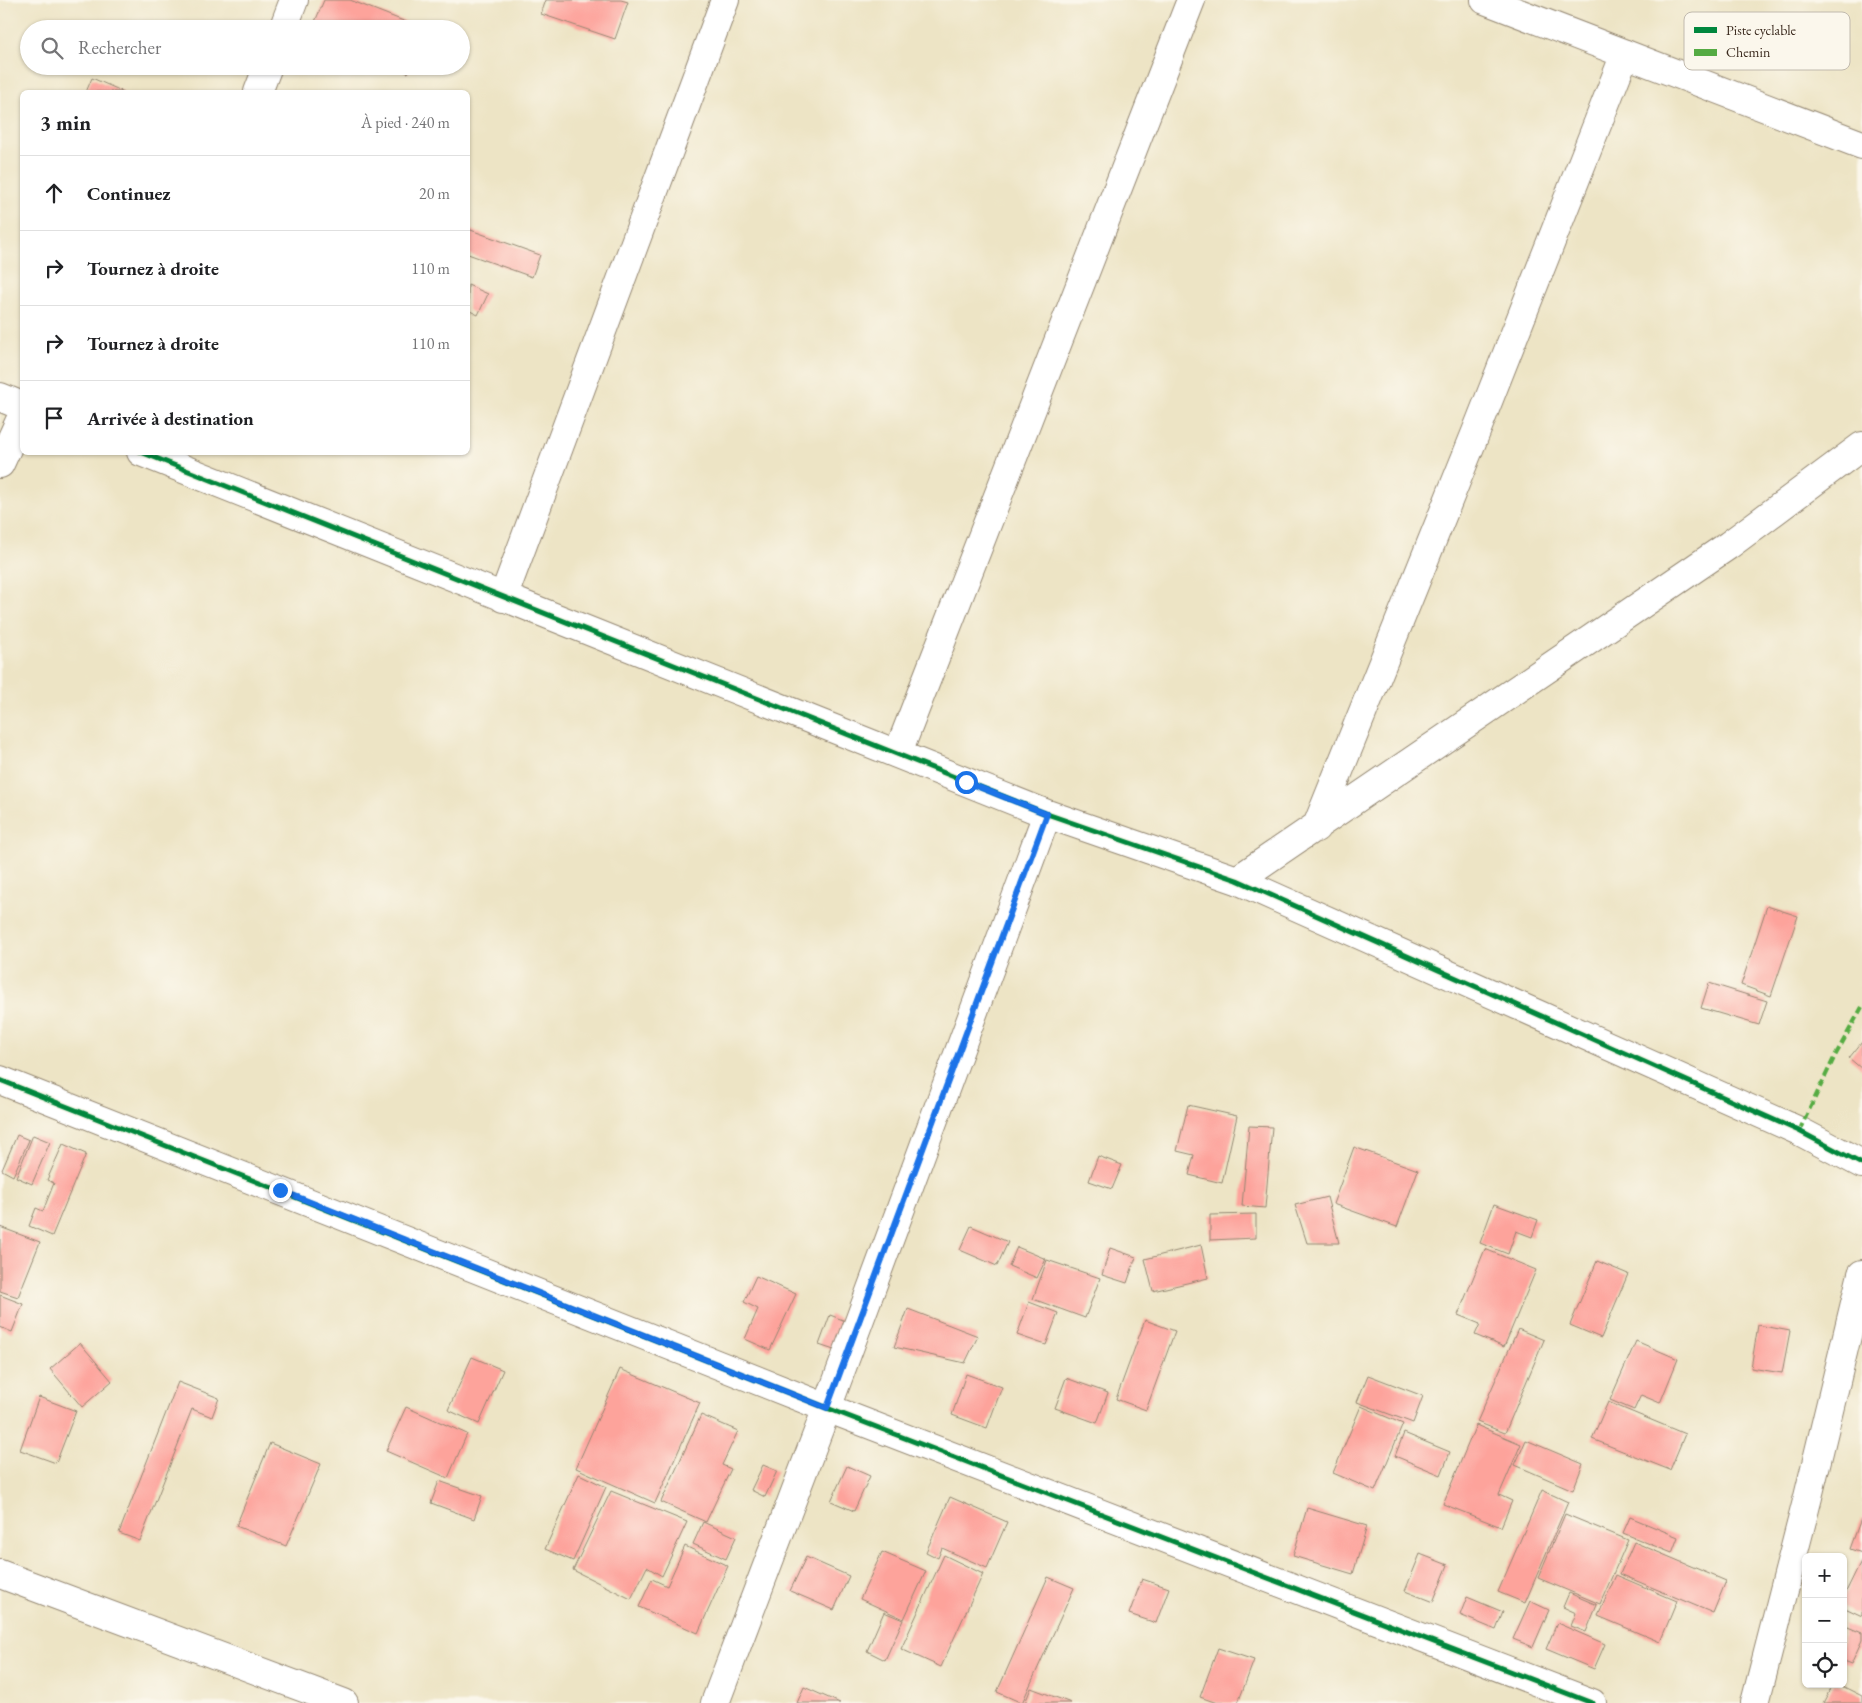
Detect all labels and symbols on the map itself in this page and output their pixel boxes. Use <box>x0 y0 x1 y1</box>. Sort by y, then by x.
legend <box>1684 12 1850 70</box>
text: Piste cyclable <box>1726 21 1797 39</box>
text: Chemin <box>1726 43 1771 61</box>
route start <box>955 771 978 794</box>
route end <box>269 1179 292 1202</box>

